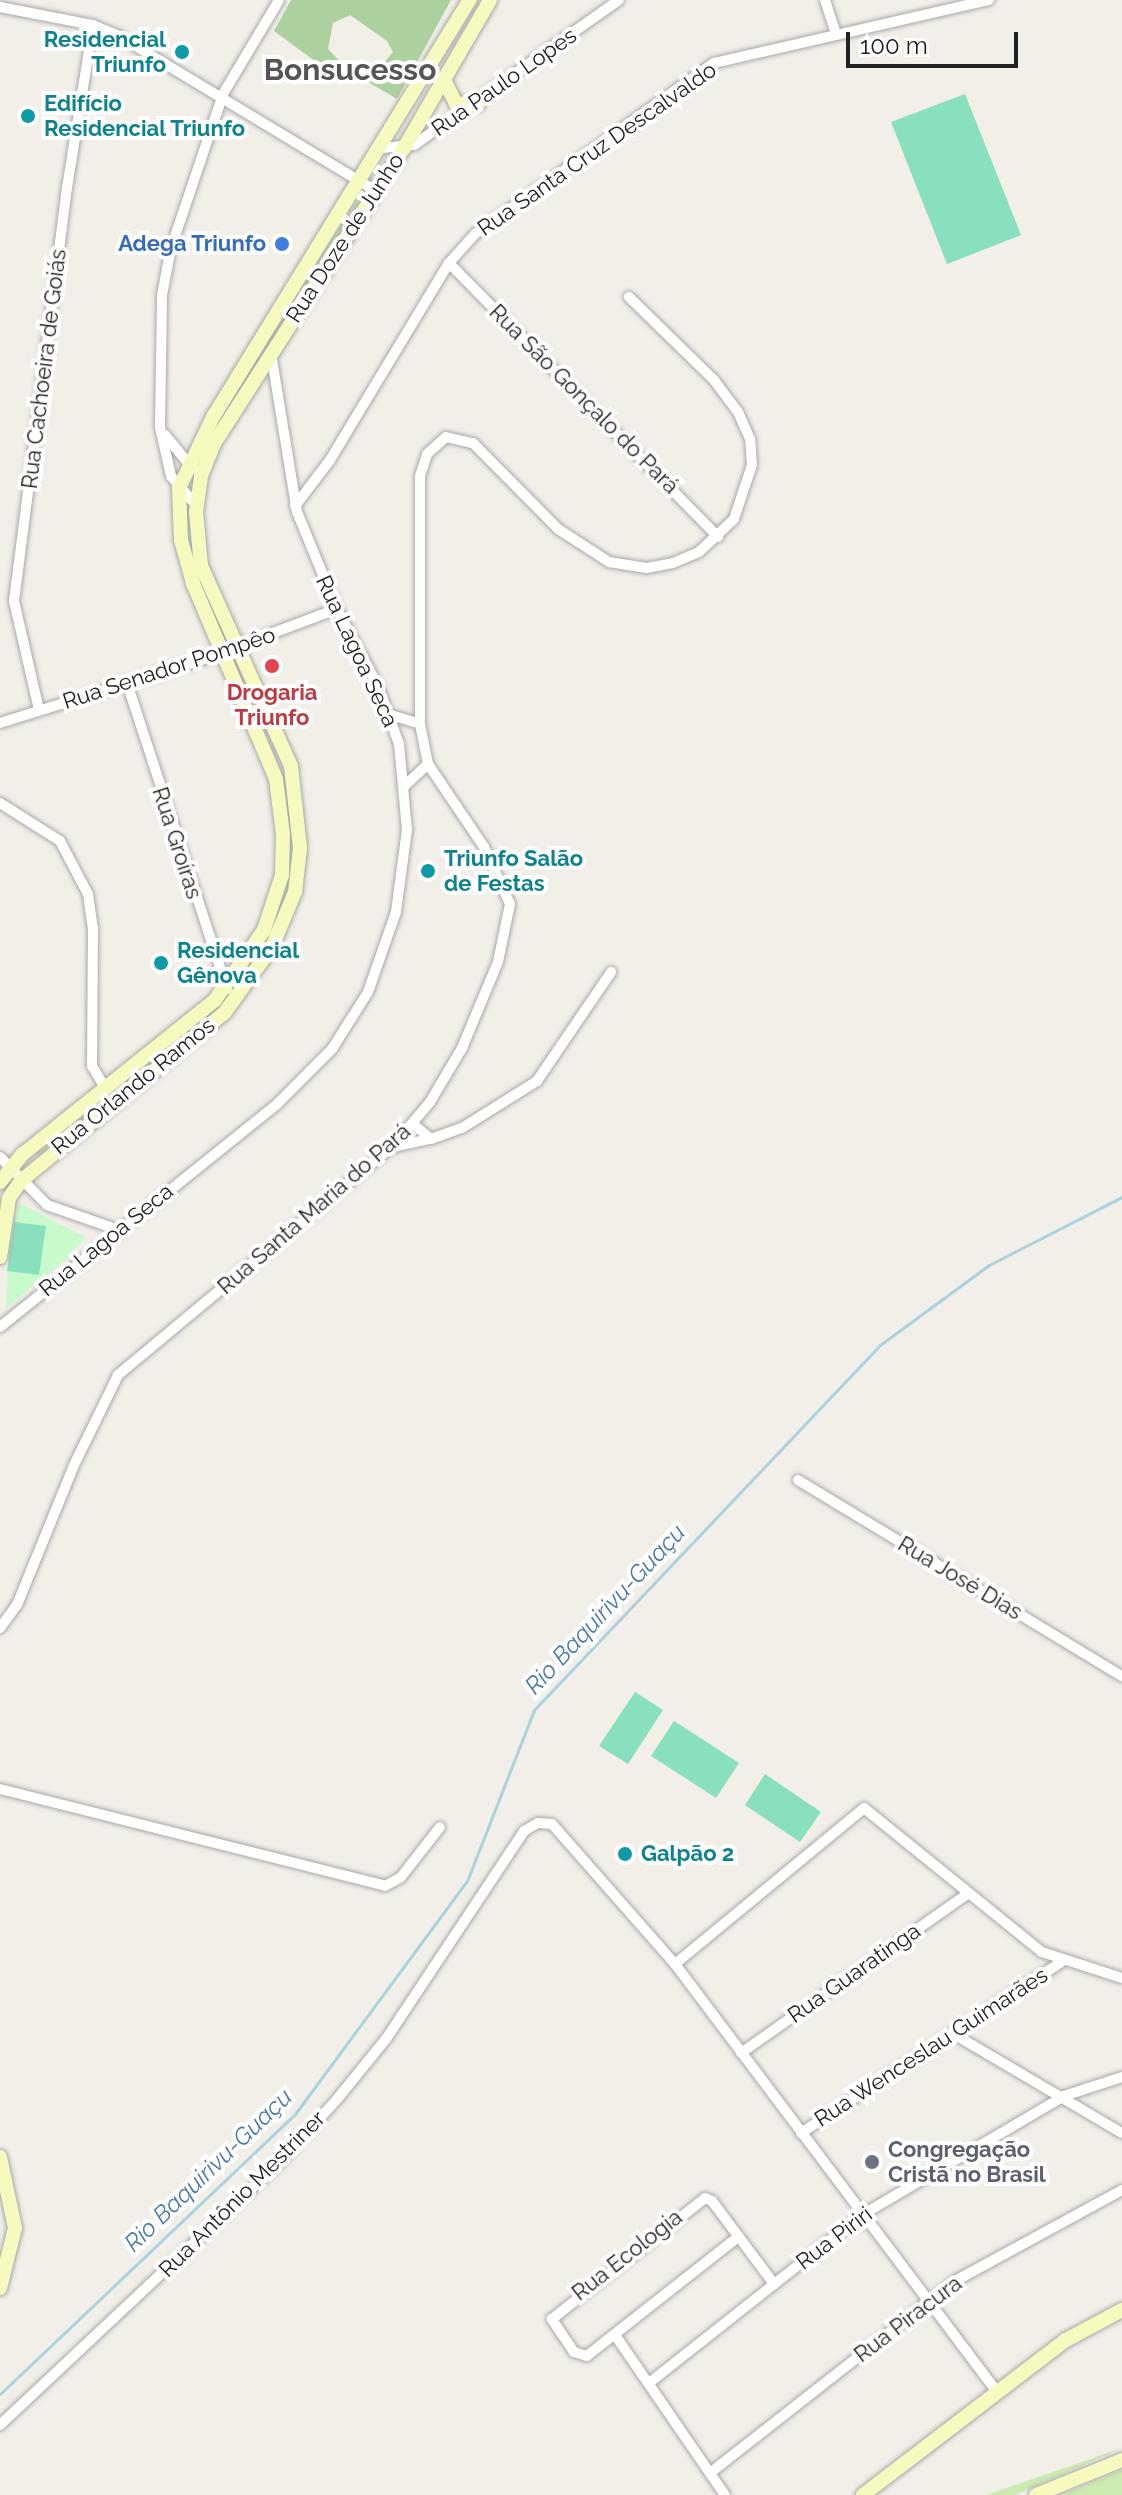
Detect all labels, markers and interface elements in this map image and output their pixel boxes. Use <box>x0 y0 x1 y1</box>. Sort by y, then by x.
scale bar <box>850 16 1022 66</box>
street label: Rua Paulo Lopes <box>426 22 582 142</box>
place label: Residencial Triunfo <box>44 26 166 78</box>
text: 100 m <box>860 31 928 60</box>
marker: Residencial Triunfo <box>173 43 191 61</box>
district label: Bonsucesso <box>264 52 436 88</box>
street label: Rua Santa Cruz Descalvaldo <box>473 56 721 242</box>
place label: Edifício Residencial Triunfo <box>44 90 246 142</box>
marker: Edifício Residencial Triunfo <box>19 107 37 125</box>
street label: Rua Doze de Junho <box>280 148 410 328</box>
place label: Adega Triunfo <box>118 231 266 257</box>
marker: Adega Triunfo <box>273 235 291 253</box>
street label: Rua Cachoeira de Goiás <box>16 248 72 490</box>
street label: Rua São Gonçalo do Pará <box>484 299 684 499</box>
street label: Rua Lagoa Seca <box>310 571 404 731</box>
street label: Rua Senador Pompêo <box>59 621 279 715</box>
marker: Drogaria Triunfo <box>263 657 281 675</box>
place label: Drogaria Triunfo <box>227 679 317 730</box>
street label: Rua Groíras <box>146 784 208 902</box>
place label: Triunfo Salão de Festas <box>444 845 583 896</box>
marker: Triunfo Salão de Festas <box>419 862 437 880</box>
place label: Residencial Gênova <box>177 937 299 988</box>
marker: Residencial Gênova <box>152 954 170 972</box>
street label: Rua Orlando Ramos <box>46 1012 220 1160</box>
street label: Rua Santa Maria do Pará <box>212 1118 416 1300</box>
street label: Rua Lagoa Seca <box>34 1178 178 1302</box>
water label: Rio Baquirivu-Guaçu <box>519 1518 691 1700</box>
street label: Rua José Dias <box>893 1530 1027 1626</box>
place label: Galpão 2 <box>641 1841 734 1867</box>
marker: Galpão 2 <box>616 1845 634 1863</box>
street label: Rua Guaratinga <box>783 1917 925 2029</box>
street label: Rua Wenceslau Guimarães <box>809 1961 1053 2133</box>
water label: Rio Baquirivu-Guaçu <box>118 2083 298 2257</box>
street label: Rua Antônio Mestriner <box>153 2105 331 2283</box>
place label: Congregação Cristã no Brasil <box>888 2136 1046 2188</box>
marker: Congregação Cristã no Brasil <box>863 2153 881 2171</box>
street label: Rua Piriri <box>791 2201 877 2275</box>
street label: Rua Ecologia <box>567 2204 687 2306</box>
street label: Rua Piracura <box>849 2270 967 2368</box>

